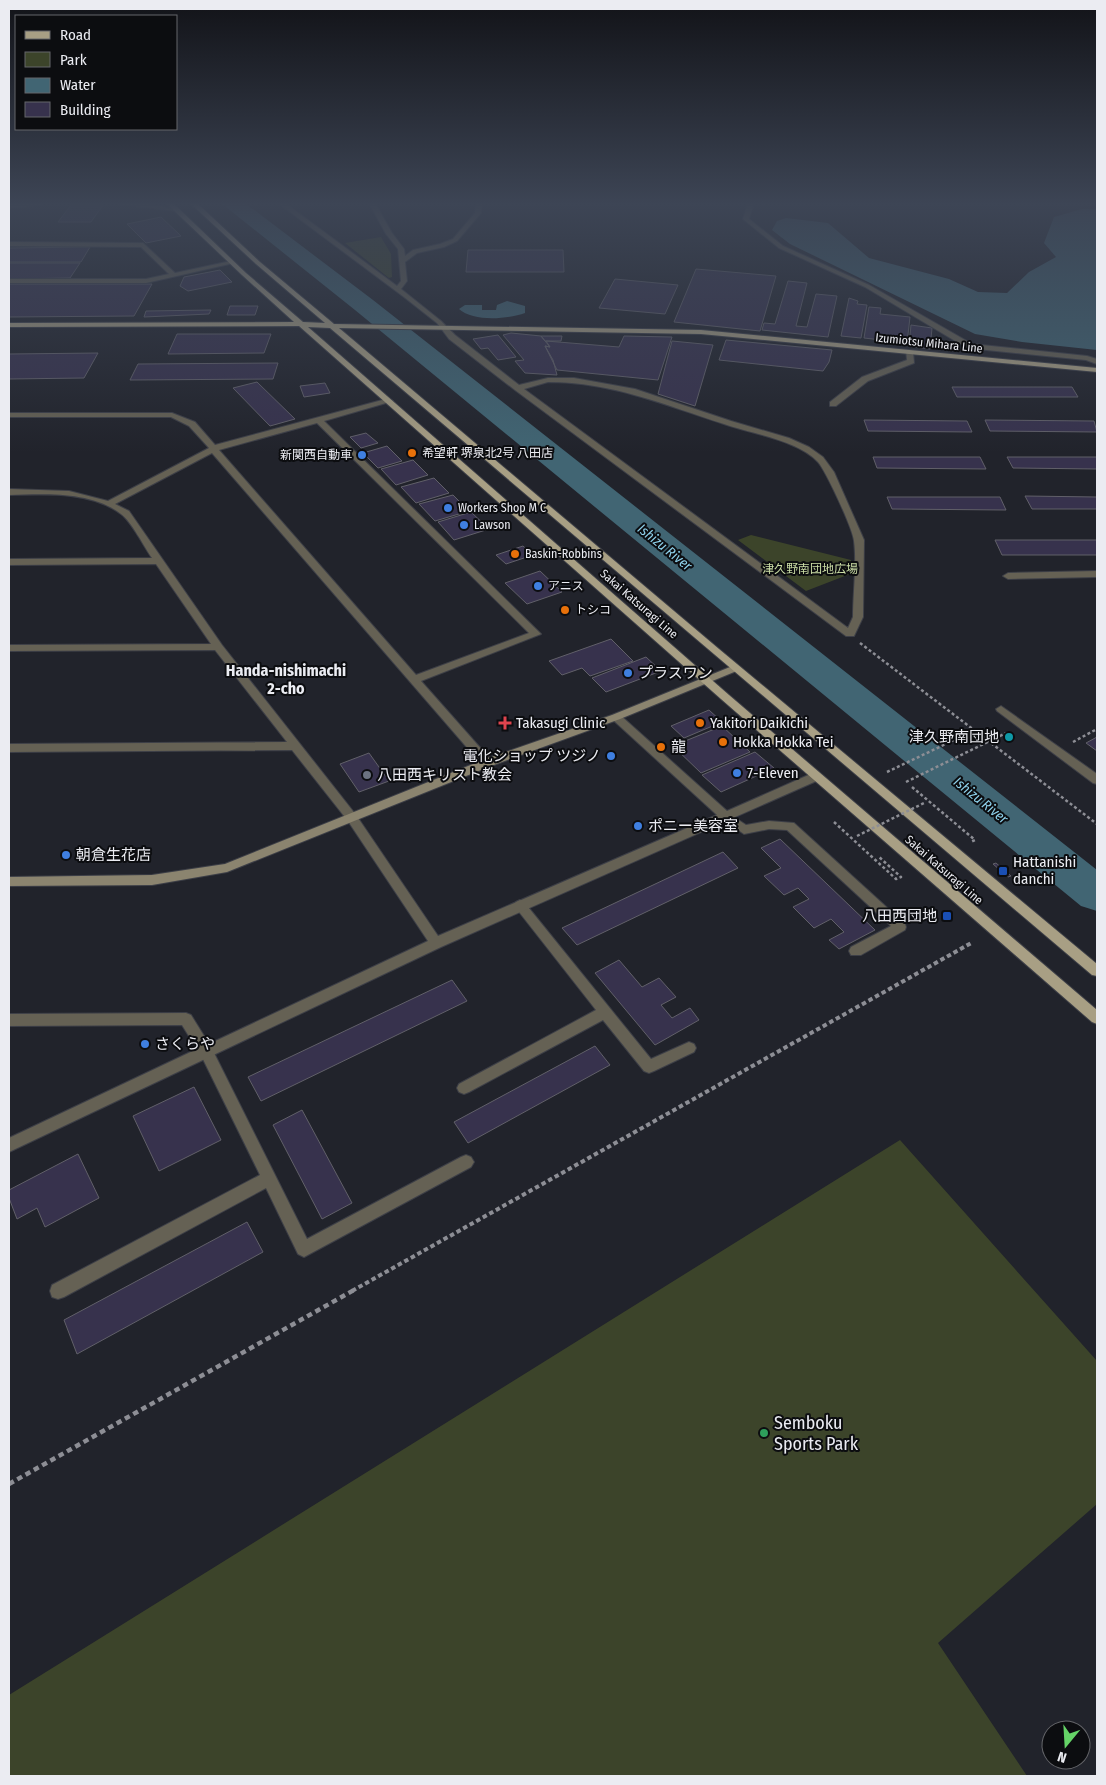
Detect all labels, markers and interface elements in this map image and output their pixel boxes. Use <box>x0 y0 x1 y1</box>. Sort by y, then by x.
legend <box>15 15 178 130</box>
text: Road <box>60 26 91 44</box>
text: Park <box>60 51 87 69</box>
text: Water <box>60 76 96 94</box>
text: Building <box>60 101 111 119</box>
street label: Izumiotsu Mihara Line <box>875 330 983 356</box>
place label: 希望軒 堺泉北2号 八田店 <box>422 446 553 460</box>
marker: 希望軒 堺泉北2号 八田店 <box>406 447 418 459</box>
place label: 新関西自動車 <box>280 448 352 462</box>
marker: 新関西自動車 <box>356 449 368 461</box>
place label: Workers Shop M C <box>458 501 546 515</box>
marker: Workers Shop M C <box>442 502 454 514</box>
place label: Lawson <box>474 518 511 532</box>
marker: Lawson <box>458 519 470 531</box>
water label: Ishizu River <box>634 520 696 575</box>
place label: Baskin-Robbins <box>525 547 602 561</box>
marker: Baskin-Robbins <box>509 548 521 560</box>
park label: 津久野南団地広場 <box>762 562 858 576</box>
street label: Sakai Katsuragi Line <box>597 567 681 642</box>
place label: アニス <box>548 579 584 593</box>
marker: アニス <box>532 580 544 592</box>
place label: トシコ <box>575 603 611 617</box>
marker: トシコ <box>559 604 571 616</box>
district label: Handa-nishimachi 2-cho <box>226 661 346 698</box>
place label: プラスワン <box>638 664 713 682</box>
marker: プラスワン <box>622 667 634 679</box>
place label: Takasugi Clinic <box>516 714 606 732</box>
place label: Yakitori Daikichi <box>710 714 808 732</box>
marker: Takasugi Clinic <box>498 716 512 730</box>
marker: Yakitori Daikichi <box>694 717 706 729</box>
place label: 津久野南団地 <box>909 728 999 746</box>
marker: 津久野南団地 <box>1003 731 1015 743</box>
place label: Hokka Hokka Tei <box>733 733 834 751</box>
marker: Hokka Hokka Tei <box>717 736 729 748</box>
place label: 龍 <box>671 738 686 756</box>
marker: 龍 <box>655 741 667 753</box>
place label: 電化ショップ ツジノ <box>463 747 601 765</box>
marker: 電化ショップ ツジノ <box>605 750 617 762</box>
place label: 7-Eleven <box>747 764 799 782</box>
place label: 八田西キリスト教会 <box>377 766 512 784</box>
marker: 7-Eleven <box>731 767 743 779</box>
marker: 八田西キリスト教会 <box>361 769 373 781</box>
water label: Ishizu River <box>950 773 1012 828</box>
place label: ポニー美容室 <box>648 817 738 835</box>
marker: ポニー美容室 <box>632 820 644 832</box>
street label: Sakai Katsuragi Line <box>902 833 986 908</box>
place label: 朝倉生花店 <box>76 846 151 864</box>
marker: 朝倉生花店 <box>60 849 72 861</box>
place label: Hattanishi danchi <box>1013 853 1076 888</box>
marker: Hattanishi danchi <box>997 865 1009 877</box>
place label: 八田西団地 <box>862 907 937 925</box>
marker: 八田西団地 <box>941 910 953 922</box>
place label: さくらや <box>155 1035 215 1053</box>
marker: さくらや <box>139 1038 151 1050</box>
place label: Semboku Sports Park <box>774 1412 859 1455</box>
marker: Semboku Sports Park <box>758 1427 770 1439</box>
north arrow <box>1041 1720 1091 1770</box>
text: N <box>1056 1748 1069 1766</box>

